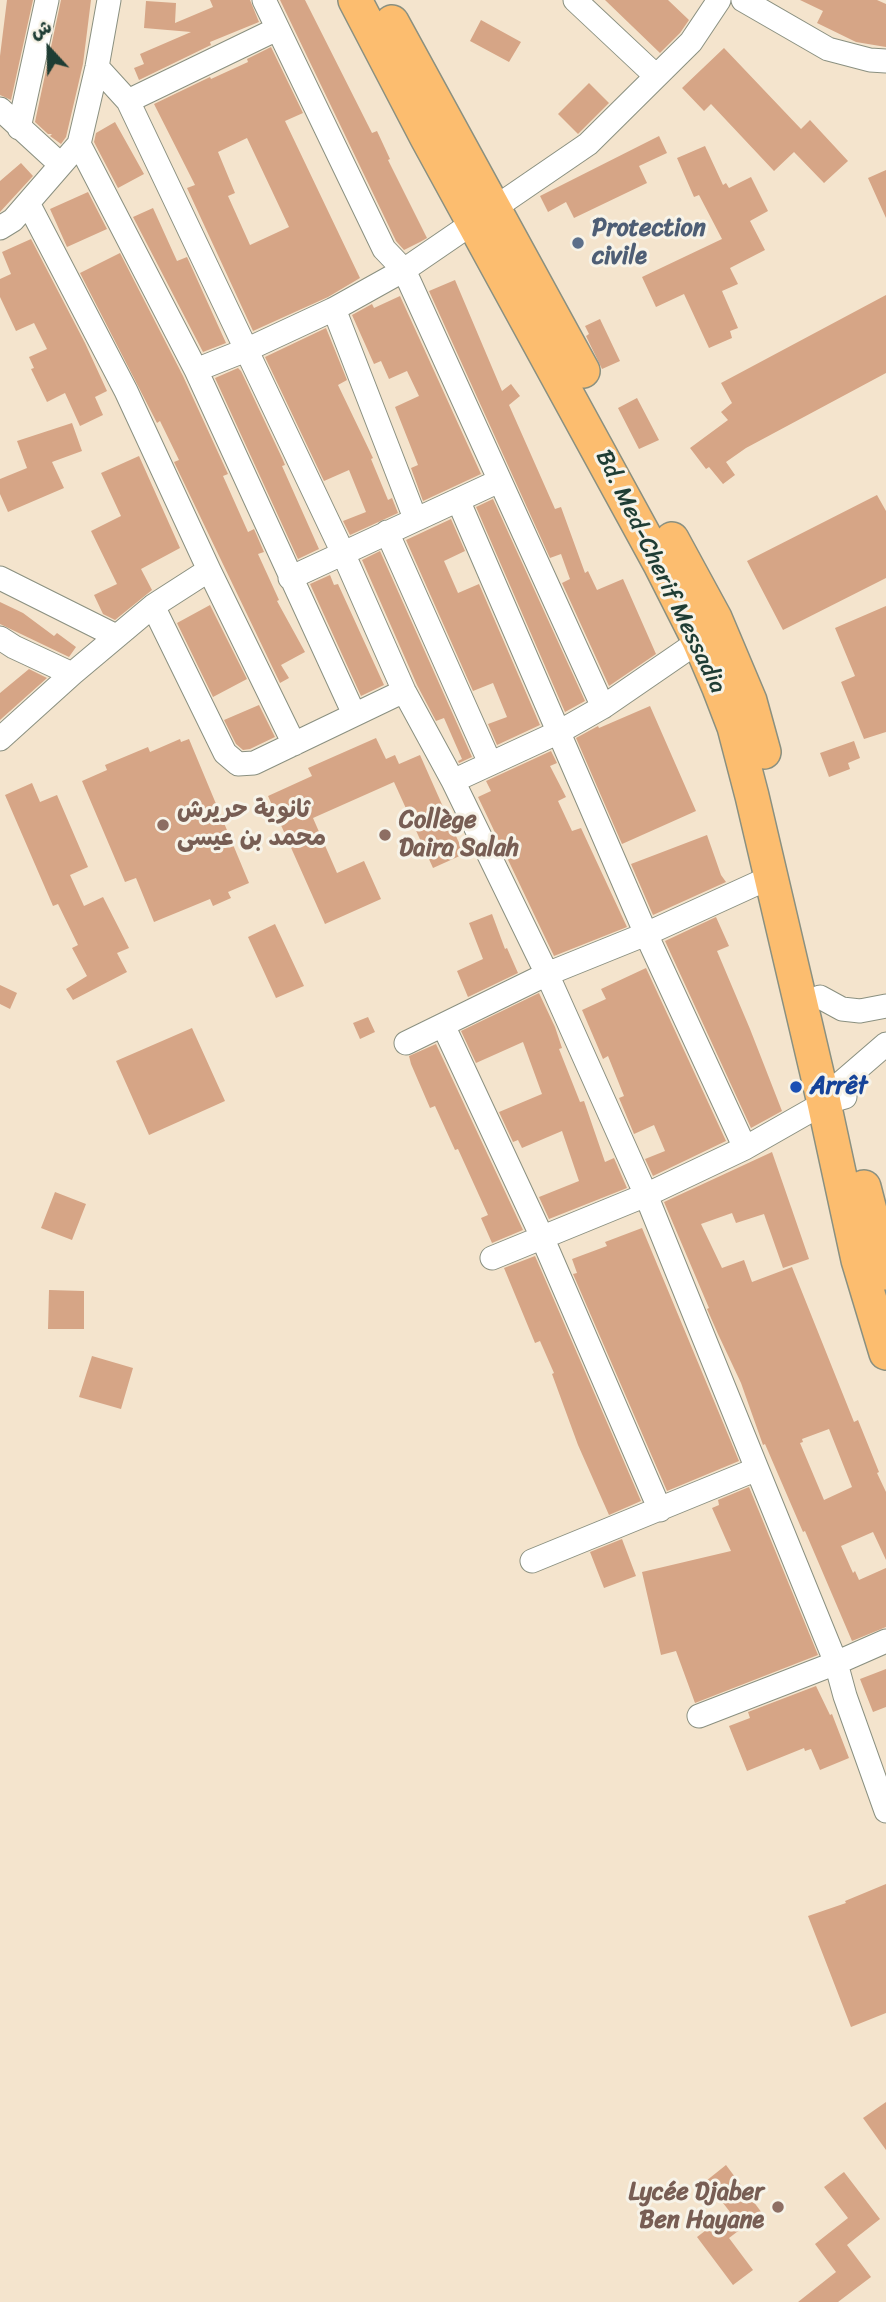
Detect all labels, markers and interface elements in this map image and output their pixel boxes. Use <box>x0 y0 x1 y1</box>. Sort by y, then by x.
text: ش <box>25 10 57 48</box>
north arrow <box>14 14 84 84</box>
place label: Protection civile <box>592 215 706 271</box>
marker: Protection civile <box>570 235 586 251</box>
street label: Bd. Med-Cherif Messadia <box>588 445 732 699</box>
place label: ثانوية حريرش محمد بن عيسى <box>177 797 326 853</box>
place label: Collège Daira Salah <box>399 807 519 863</box>
marker: ثانوية حريرش محمد بن عيسى <box>155 817 171 833</box>
marker: Collège Daira Salah <box>377 827 393 843</box>
place label: Arrêt <box>810 1073 867 1101</box>
marker: Arrêt <box>788 1079 804 1095</box>
place label: Lycée Djaber Ben Hayane <box>628 2179 764 2235</box>
marker: Lycée Djaber Ben Hayane <box>770 2199 786 2215</box>

